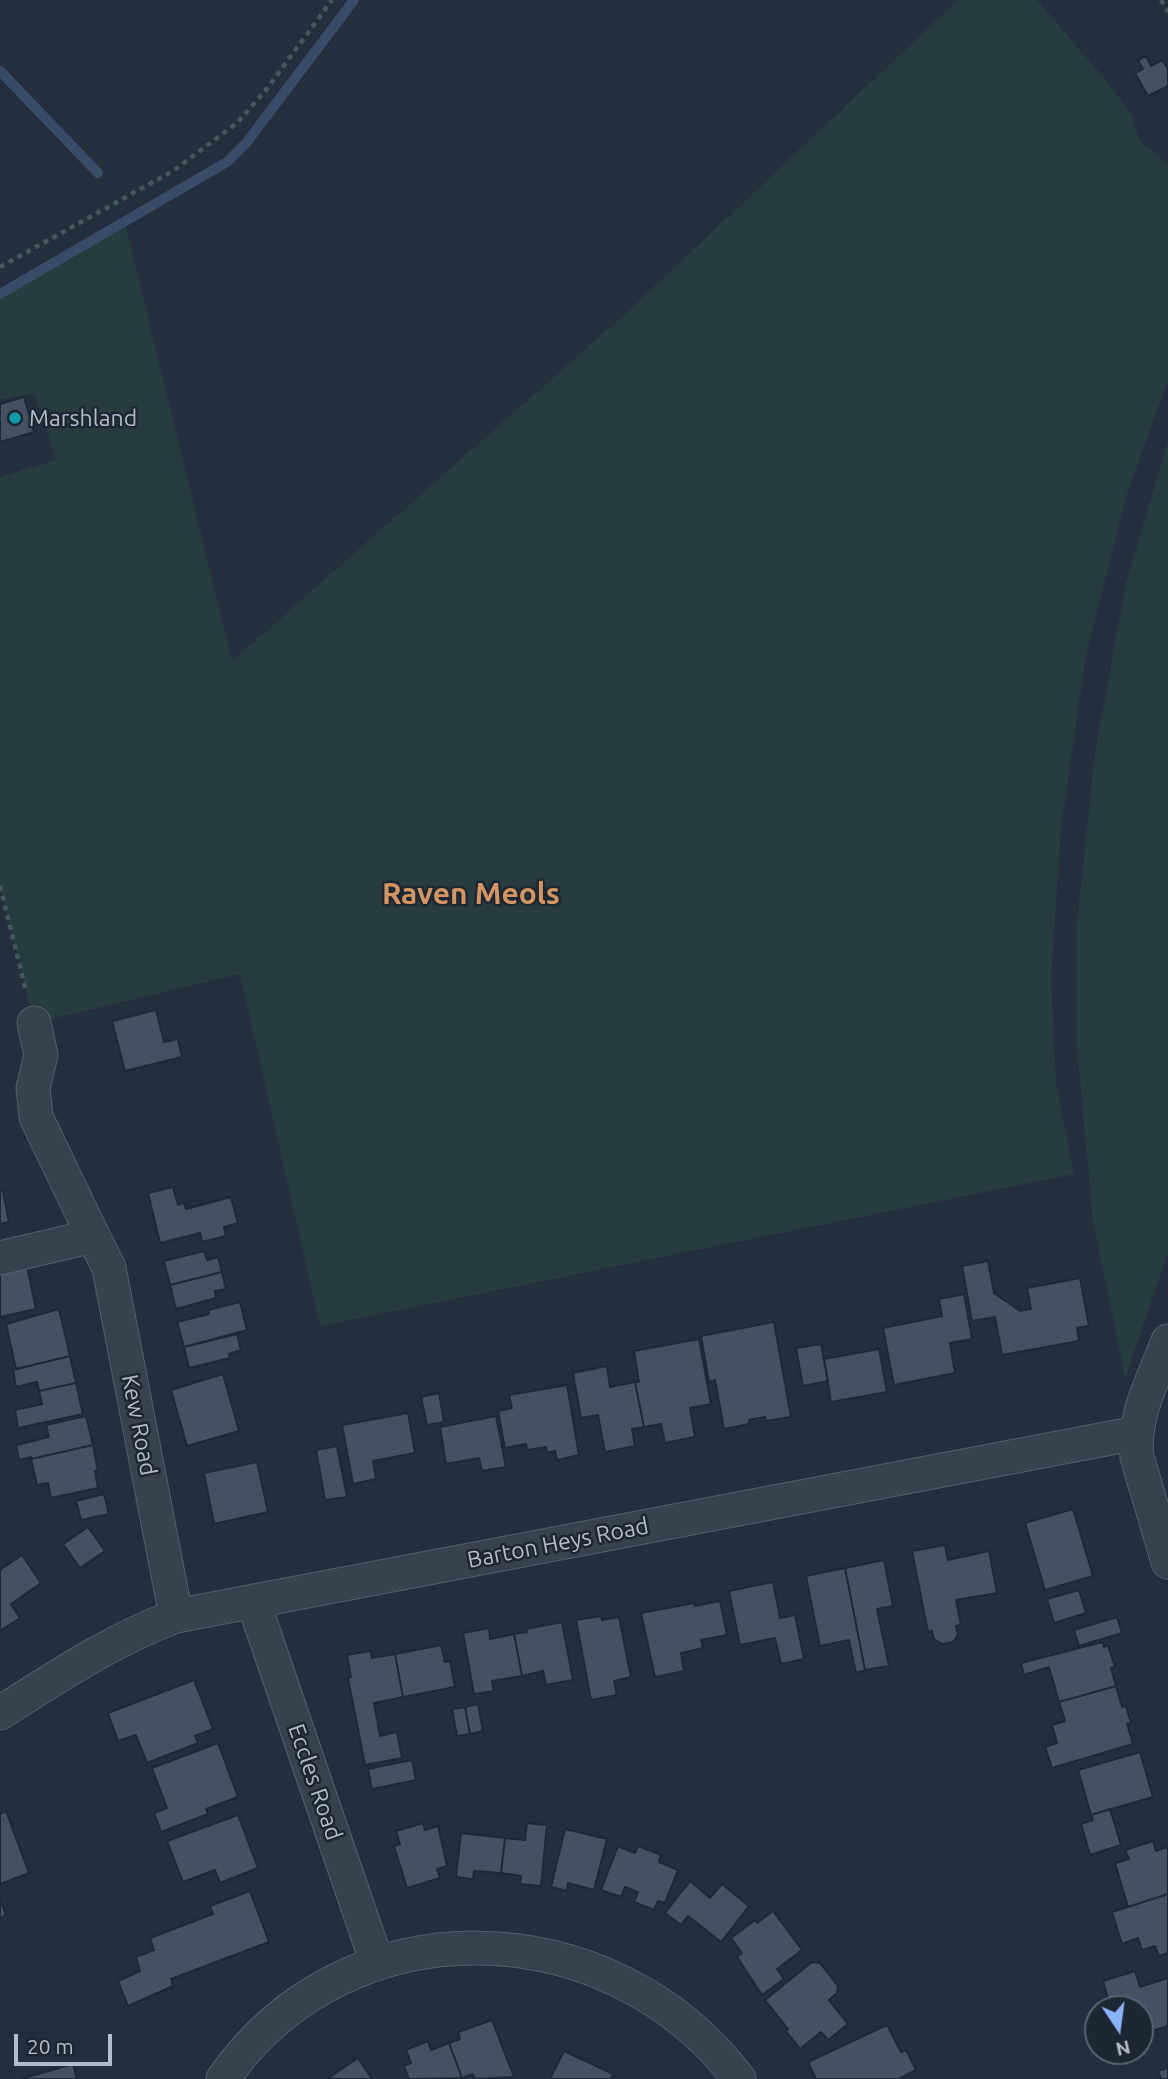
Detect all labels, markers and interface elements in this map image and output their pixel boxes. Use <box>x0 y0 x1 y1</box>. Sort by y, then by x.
place label: Marshland <box>29 404 137 432</box>
marker: Marshland <box>7 410 23 426</box>
district label: Raven Meols <box>382 876 560 912</box>
street label: Kew Road <box>116 1372 162 1478</box>
street label: Barton Heys Road <box>465 1512 651 1574</box>
street label: Eccles Road <box>282 1720 348 1844</box>
north arrow <box>1084 1995 1154 2065</box>
scale bar <box>18 2020 116 2064</box>
text: 20 m <box>27 2034 74 2058</box>
text: N <box>1114 2036 1133 2061</box>

